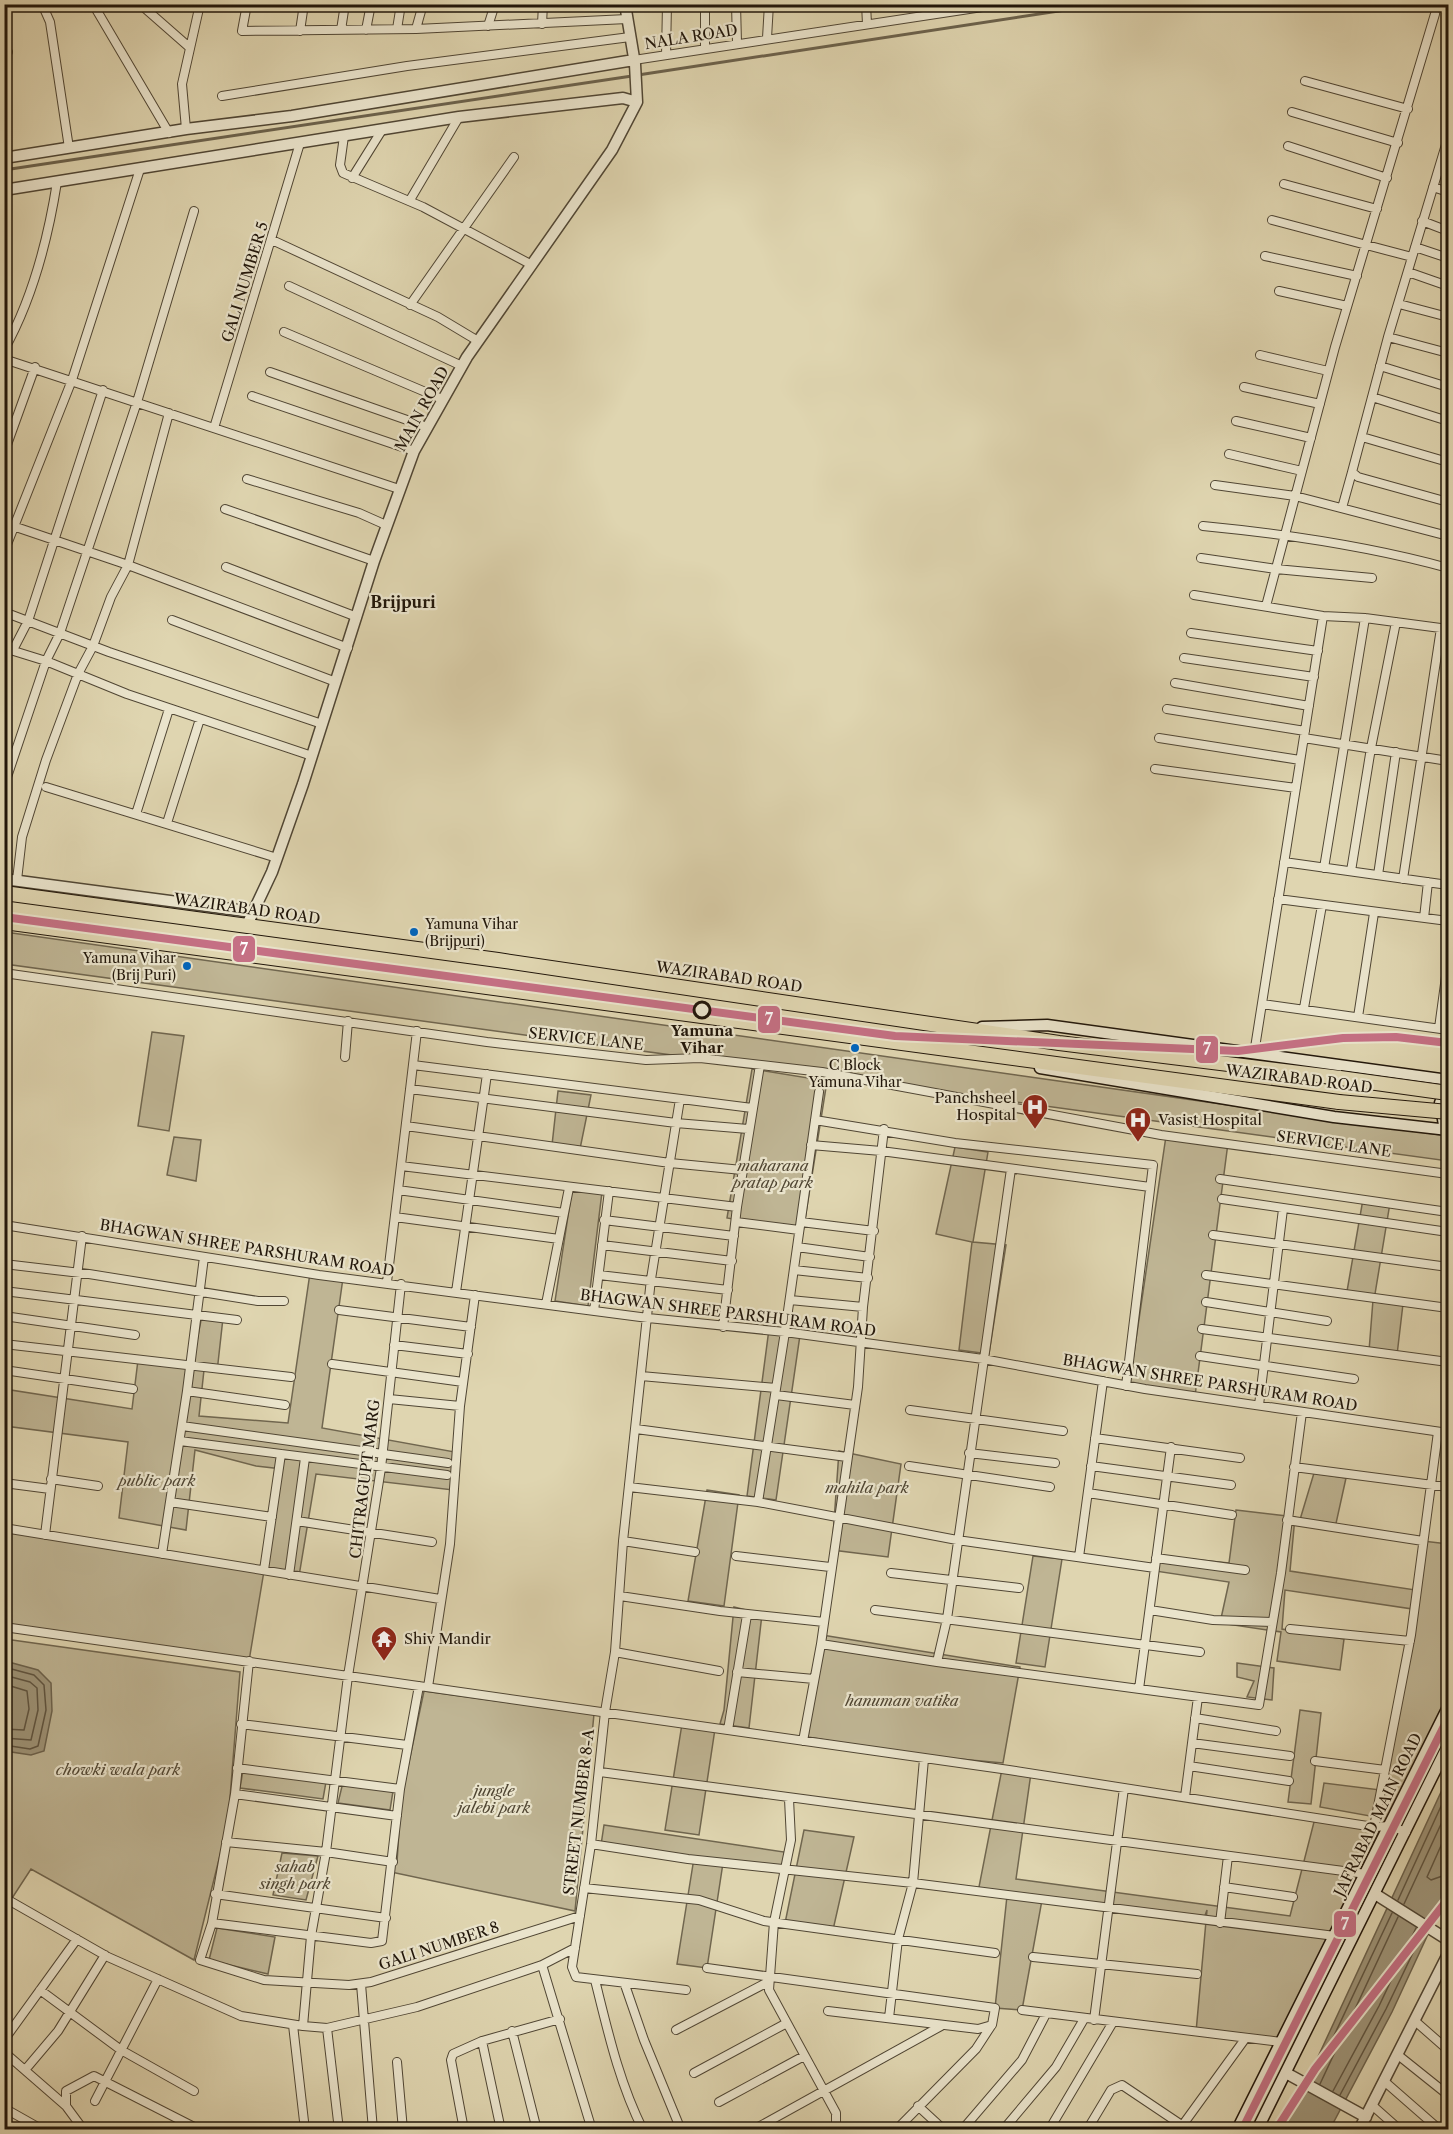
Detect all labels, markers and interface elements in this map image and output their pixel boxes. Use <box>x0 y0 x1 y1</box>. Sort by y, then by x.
street label: NALA ROAD <box>643 20 739 53</box>
street label: GALI NUMBER 5 <box>217 219 272 344</box>
street label: MAIN ROAD <box>390 363 453 455</box>
district label: Brijpuri <box>370 592 436 612</box>
street label: WAZIRABAD ROAD <box>172 889 322 928</box>
place label: Yamuna Vihar (Brijpuri) <box>424 915 518 950</box>
marker: Yamuna Vihar (Brijpuri) <box>408 926 420 938</box>
line badge: 7 <box>232 935 256 963</box>
text: 7 <box>240 939 249 959</box>
place label: Yamuna Vihar (Brij Puri) <box>82 949 176 984</box>
street label: WAZIRABAD ROAD <box>654 957 804 996</box>
marker: Yamuna Vihar (Brij Puri) <box>181 960 193 972</box>
marker: Yamuna Vihar <box>693 1001 711 1019</box>
line badge: 7 <box>757 1005 781 1034</box>
text: 7 <box>765 1009 774 1029</box>
place label: Yamuna Vihar <box>670 1021 733 1057</box>
street label: SERVICE LANE <box>528 1023 645 1054</box>
line badge: 7 <box>1195 1035 1219 1064</box>
text: 7 <box>1203 1039 1212 1059</box>
marker: C Block Yamuna Vihar <box>849 1042 861 1054</box>
place label: C Block Yamuna Vihar <box>807 1056 902 1091</box>
street label: WAZIRABAD ROAD <box>1224 1060 1374 1097</box>
place label: Panchsheel Hospital <box>935 1088 1017 1124</box>
hospital icon: Panchsheel Hospital <box>1020 1092 1050 1130</box>
hospital icon: Vasist Hospital <box>1123 1105 1153 1143</box>
place label: Vasist Hospital <box>1157 1110 1262 1129</box>
street label: SERVICE LANE <box>1276 1126 1393 1161</box>
park label: maharana pratap park <box>730 1156 813 1192</box>
street label: BHAGWAN SHREE PARSHURAM ROAD <box>98 1215 396 1280</box>
street label: BHAGWAN SHREE PARSHURAM ROAD <box>579 1285 877 1340</box>
street label: BHAGWAN SHREE PARSHURAM ROAD <box>1061 1350 1359 1415</box>
street label: CHITRAGUPT MARG <box>345 1398 384 1560</box>
park label: public park <box>116 1471 196 1490</box>
park label: mahila park <box>824 1478 909 1497</box>
temple icon: Shiv Mandir <box>369 1624 399 1662</box>
place label: Shiv Mandir <box>404 1629 491 1648</box>
park label: hanuman vatika <box>844 1691 959 1710</box>
street label: STREET NUMBER 8-A <box>559 1727 598 1896</box>
street label: JAFRABAD MAIN ROAD <box>1329 1730 1426 1902</box>
park label: chowki wala park <box>56 1760 180 1779</box>
park label: jungle jalebi park <box>453 1781 531 1817</box>
park label: sahab singh park <box>258 1857 331 1893</box>
line badge: 7 <box>1333 1910 1357 1938</box>
text: 7 <box>1341 1914 1350 1934</box>
street label: GALI NUMBER 8 <box>376 1917 502 1974</box>

